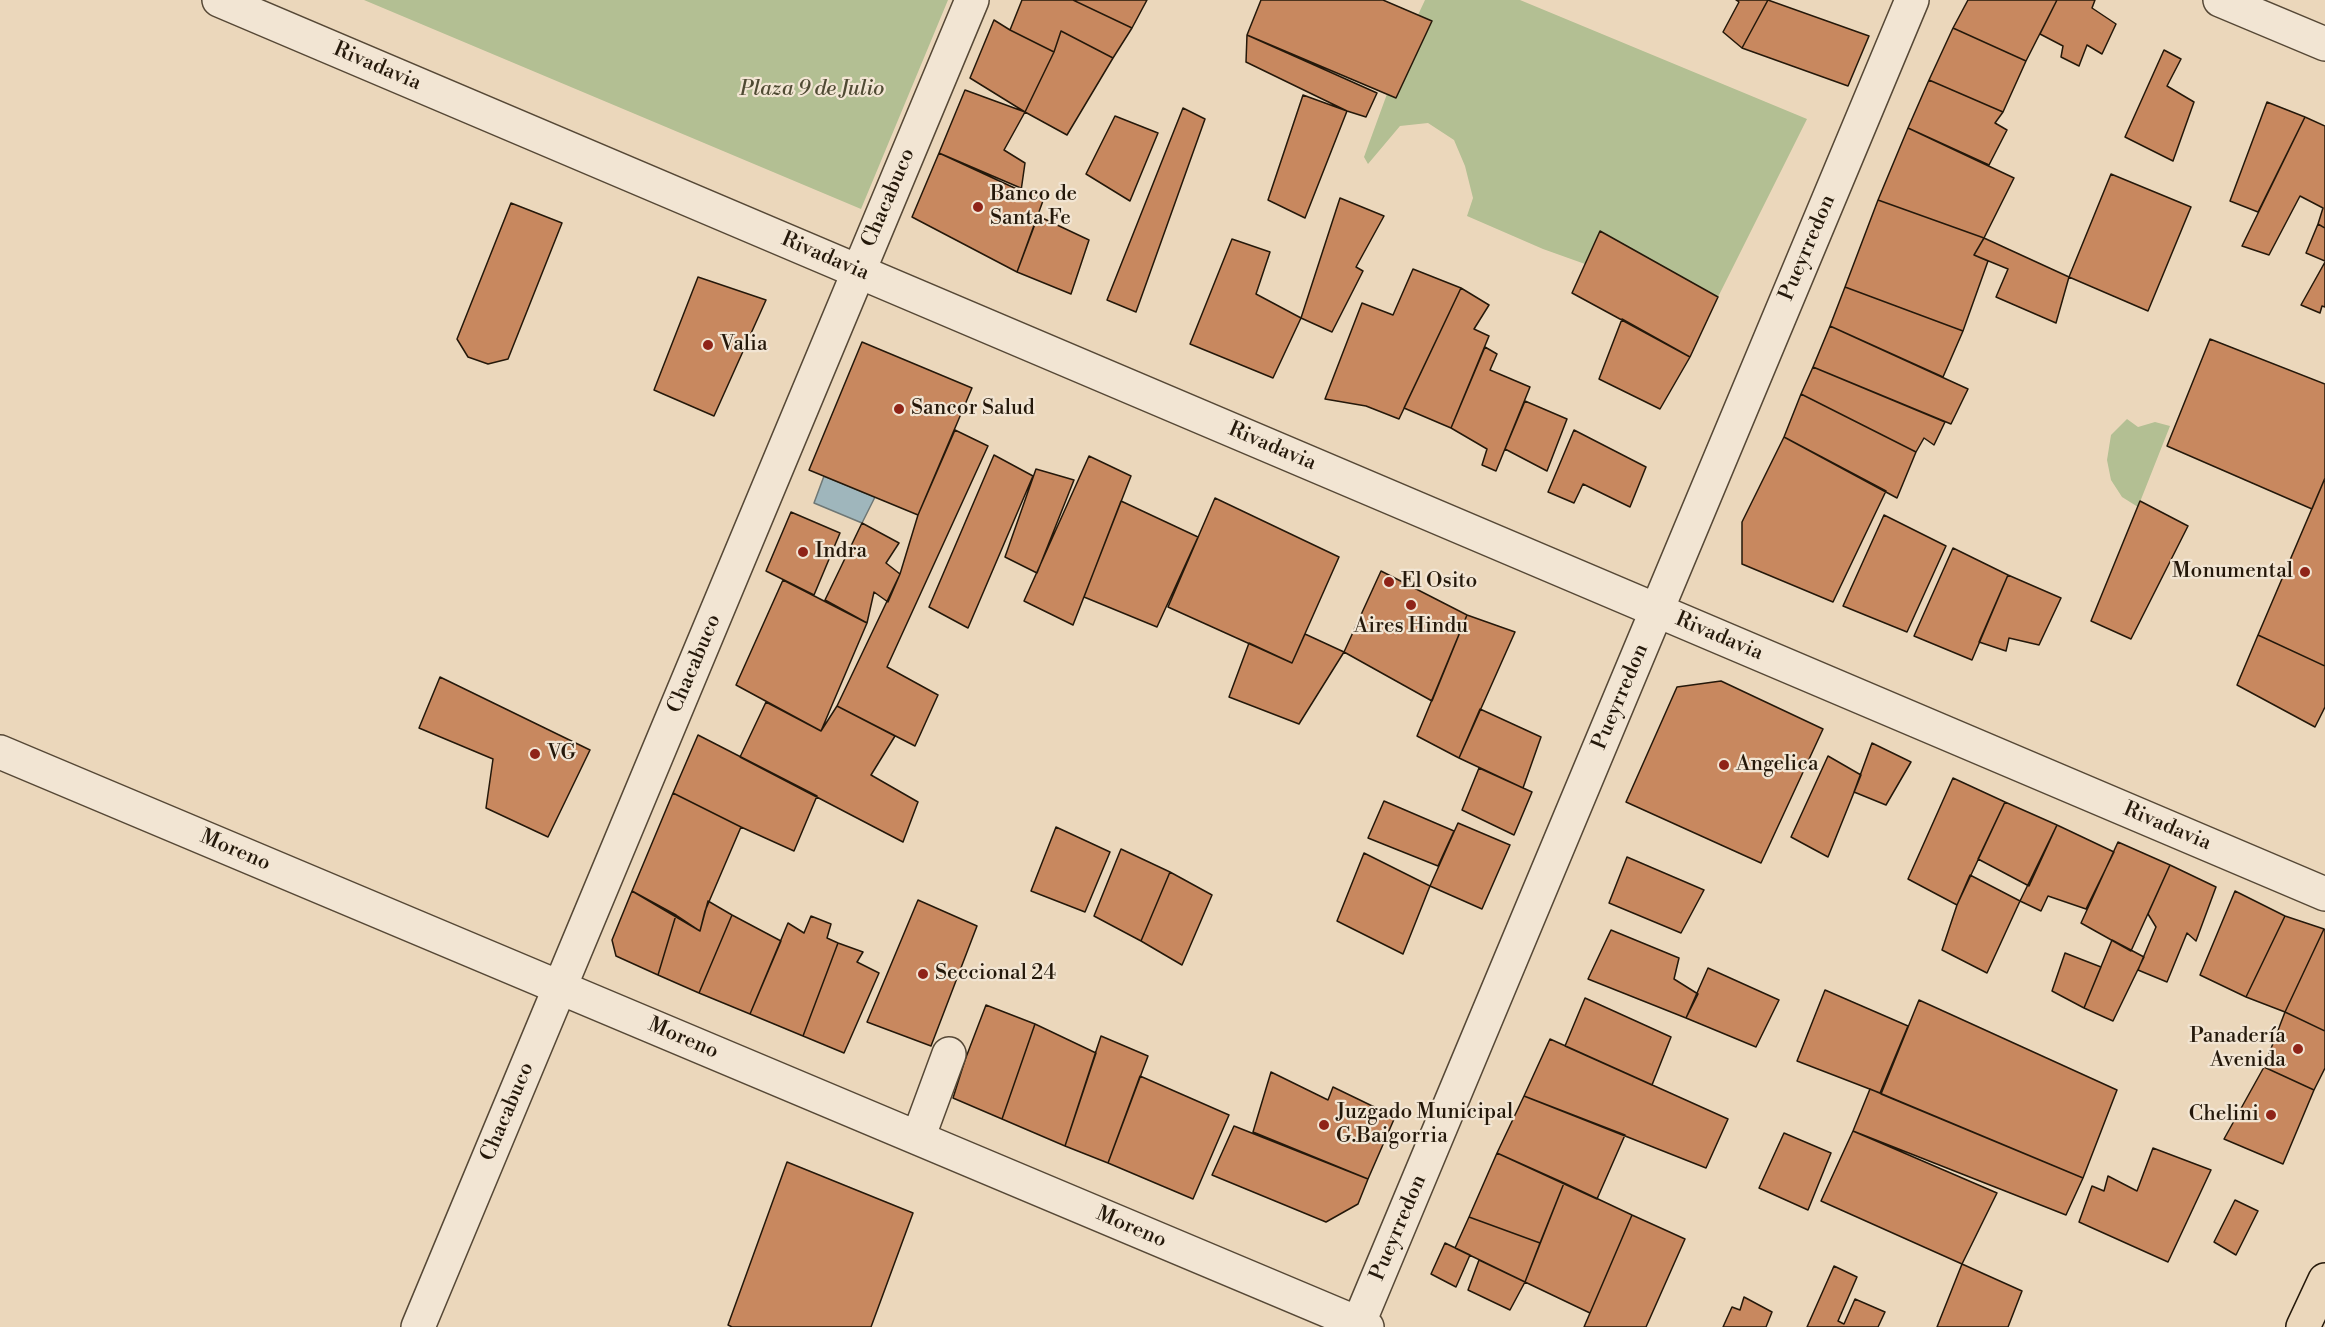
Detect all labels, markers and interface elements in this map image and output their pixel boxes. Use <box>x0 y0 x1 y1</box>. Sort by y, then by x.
street label: Rivadavia <box>329 37 425 97</box>
park label: Plaza 9 de Julio <box>740 77 884 103</box>
street label: Chacabuco <box>857 145 921 251</box>
place label: Banco de Santa Fe <box>990 182 1077 232</box>
street label: Pueyrredon <box>1774 191 1842 305</box>
marker: Banco de Santa Fe <box>971 200 985 214</box>
street label: Rivadavia <box>777 227 873 287</box>
place label: Valia <box>720 332 768 358</box>
marker: Valia <box>701 338 715 352</box>
place label: Sancor Salud <box>911 396 1035 422</box>
marker: Sancor Salud <box>892 402 906 416</box>
street label: Rivadavia <box>1224 417 1320 477</box>
place label: Indra <box>815 539 867 565</box>
marker: Indra <box>796 545 810 559</box>
place label: Monumental <box>2172 559 2293 585</box>
marker: Monumental <box>2298 565 2312 579</box>
place label: El Osito <box>1401 569 1477 595</box>
marker: El Osito <box>1382 575 1396 589</box>
marker: Aires Hindu <box>1404 598 1418 612</box>
street label: Rivadavia <box>1671 607 1767 667</box>
street label: Chacabuco <box>663 611 727 717</box>
place label: Aires Hindu <box>1354 614 1468 640</box>
street label: Pueyrredon <box>1587 640 1655 754</box>
place label: VG <box>547 741 576 767</box>
marker: VG <box>528 747 542 761</box>
place label: Angelica <box>1736 752 1819 778</box>
marker: Angelica <box>1717 758 1731 772</box>
street label: Rivadavia <box>2119 797 2215 857</box>
street label: Moreno <box>196 825 274 877</box>
place label: Seccional 24 <box>935 961 1056 987</box>
marker: Seccional 24 <box>916 967 930 981</box>
street label: Moreno <box>644 1013 722 1065</box>
place label: Panadería Avenida <box>2189 1024 2286 1074</box>
marker: Panadería Avenida <box>2291 1042 2305 1056</box>
street label: Chacabuco <box>476 1059 540 1165</box>
place label: Juzgado Municipal G.Baigorria <box>1336 1100 1513 1150</box>
place label: Chelini <box>2189 1102 2259 1128</box>
marker: Chelini <box>2264 1108 2278 1122</box>
marker: Juzgado Municipal G.Baigorria <box>1317 1118 1331 1132</box>
street label: Pueyrredon <box>1365 1171 1433 1285</box>
street label: Moreno <box>1092 1202 1170 1254</box>

